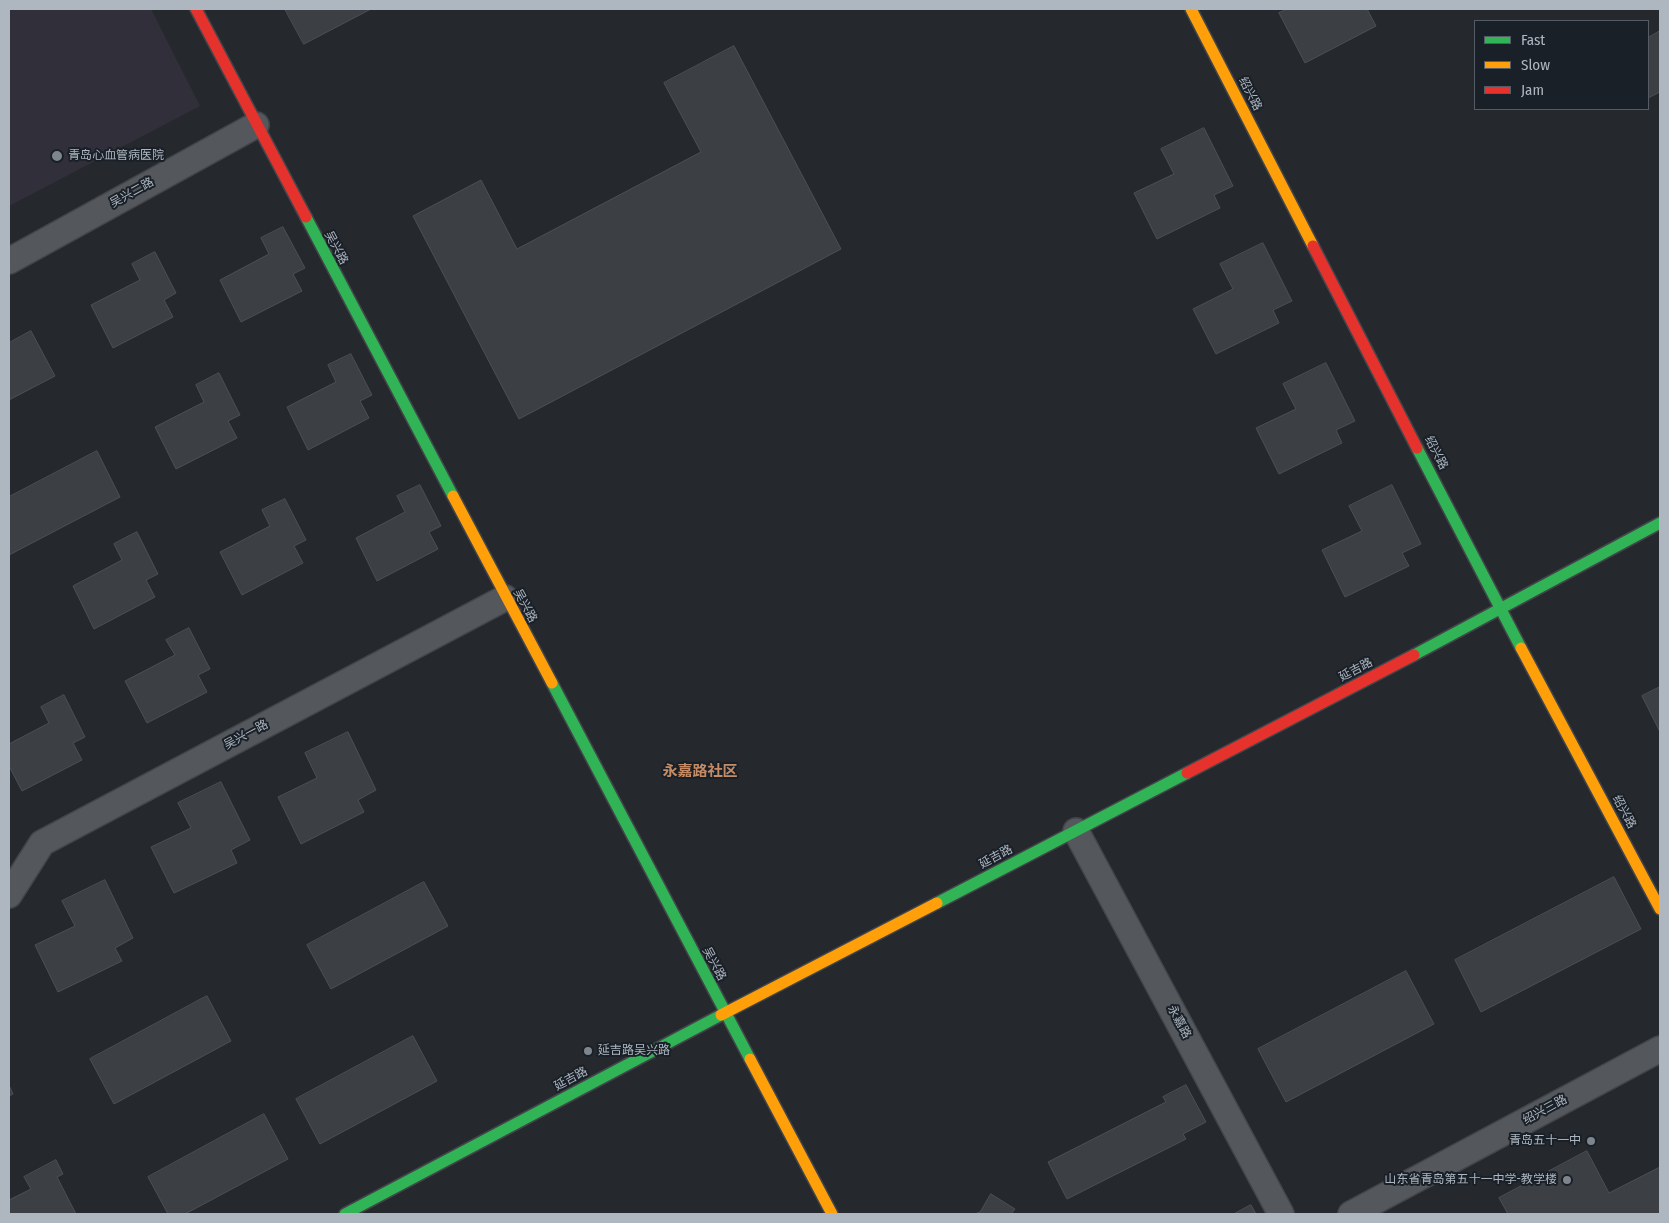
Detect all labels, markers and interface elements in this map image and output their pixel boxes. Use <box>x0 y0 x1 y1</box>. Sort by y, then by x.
legend <box>1474 20 1649 110</box>
text: Fast <box>1521 31 1545 49</box>
text: Slow <box>1521 56 1550 74</box>
street label: 绍兴路 <box>1235 75 1265 113</box>
text: Jam <box>1521 81 1544 99</box>
marker: 青岛心血管病医院 <box>50 149 64 163</box>
place label: 青岛心血管病医院 <box>68 149 164 163</box>
street label: 吴兴二路 <box>108 175 156 211</box>
street label: 吴兴路 <box>321 229 351 267</box>
street label: 绍兴路 <box>1421 434 1451 472</box>
street label: 吴兴路 <box>510 587 540 625</box>
street label: 延吉路 <box>1337 655 1375 685</box>
street label: 吴兴一路 <box>221 717 271 753</box>
district label: 永嘉路社区 <box>663 763 737 781</box>
street label: 绍兴路 <box>1609 793 1639 831</box>
street label: 延吉路 <box>977 842 1015 872</box>
street label: 吴兴路 <box>699 945 729 983</box>
street label: 永嘉路 <box>1164 1003 1194 1041</box>
place label: 延吉路吴兴路 <box>598 1044 670 1058</box>
marker: 延吉路吴兴路 <box>582 1045 594 1057</box>
street label: 延吉路 <box>552 1064 590 1094</box>
street label: 绍兴三路 <box>1520 1092 1570 1128</box>
place label: 青岛五十一中 <box>1509 1134 1581 1148</box>
marker: 青岛五十一中 <box>1585 1135 1597 1147</box>
place label: 山东省青岛第五十一中学-教学楼 <box>1385 1173 1557 1187</box>
marker: 山东省青岛第五十一中学-教学楼 <box>1561 1174 1573 1186</box>

